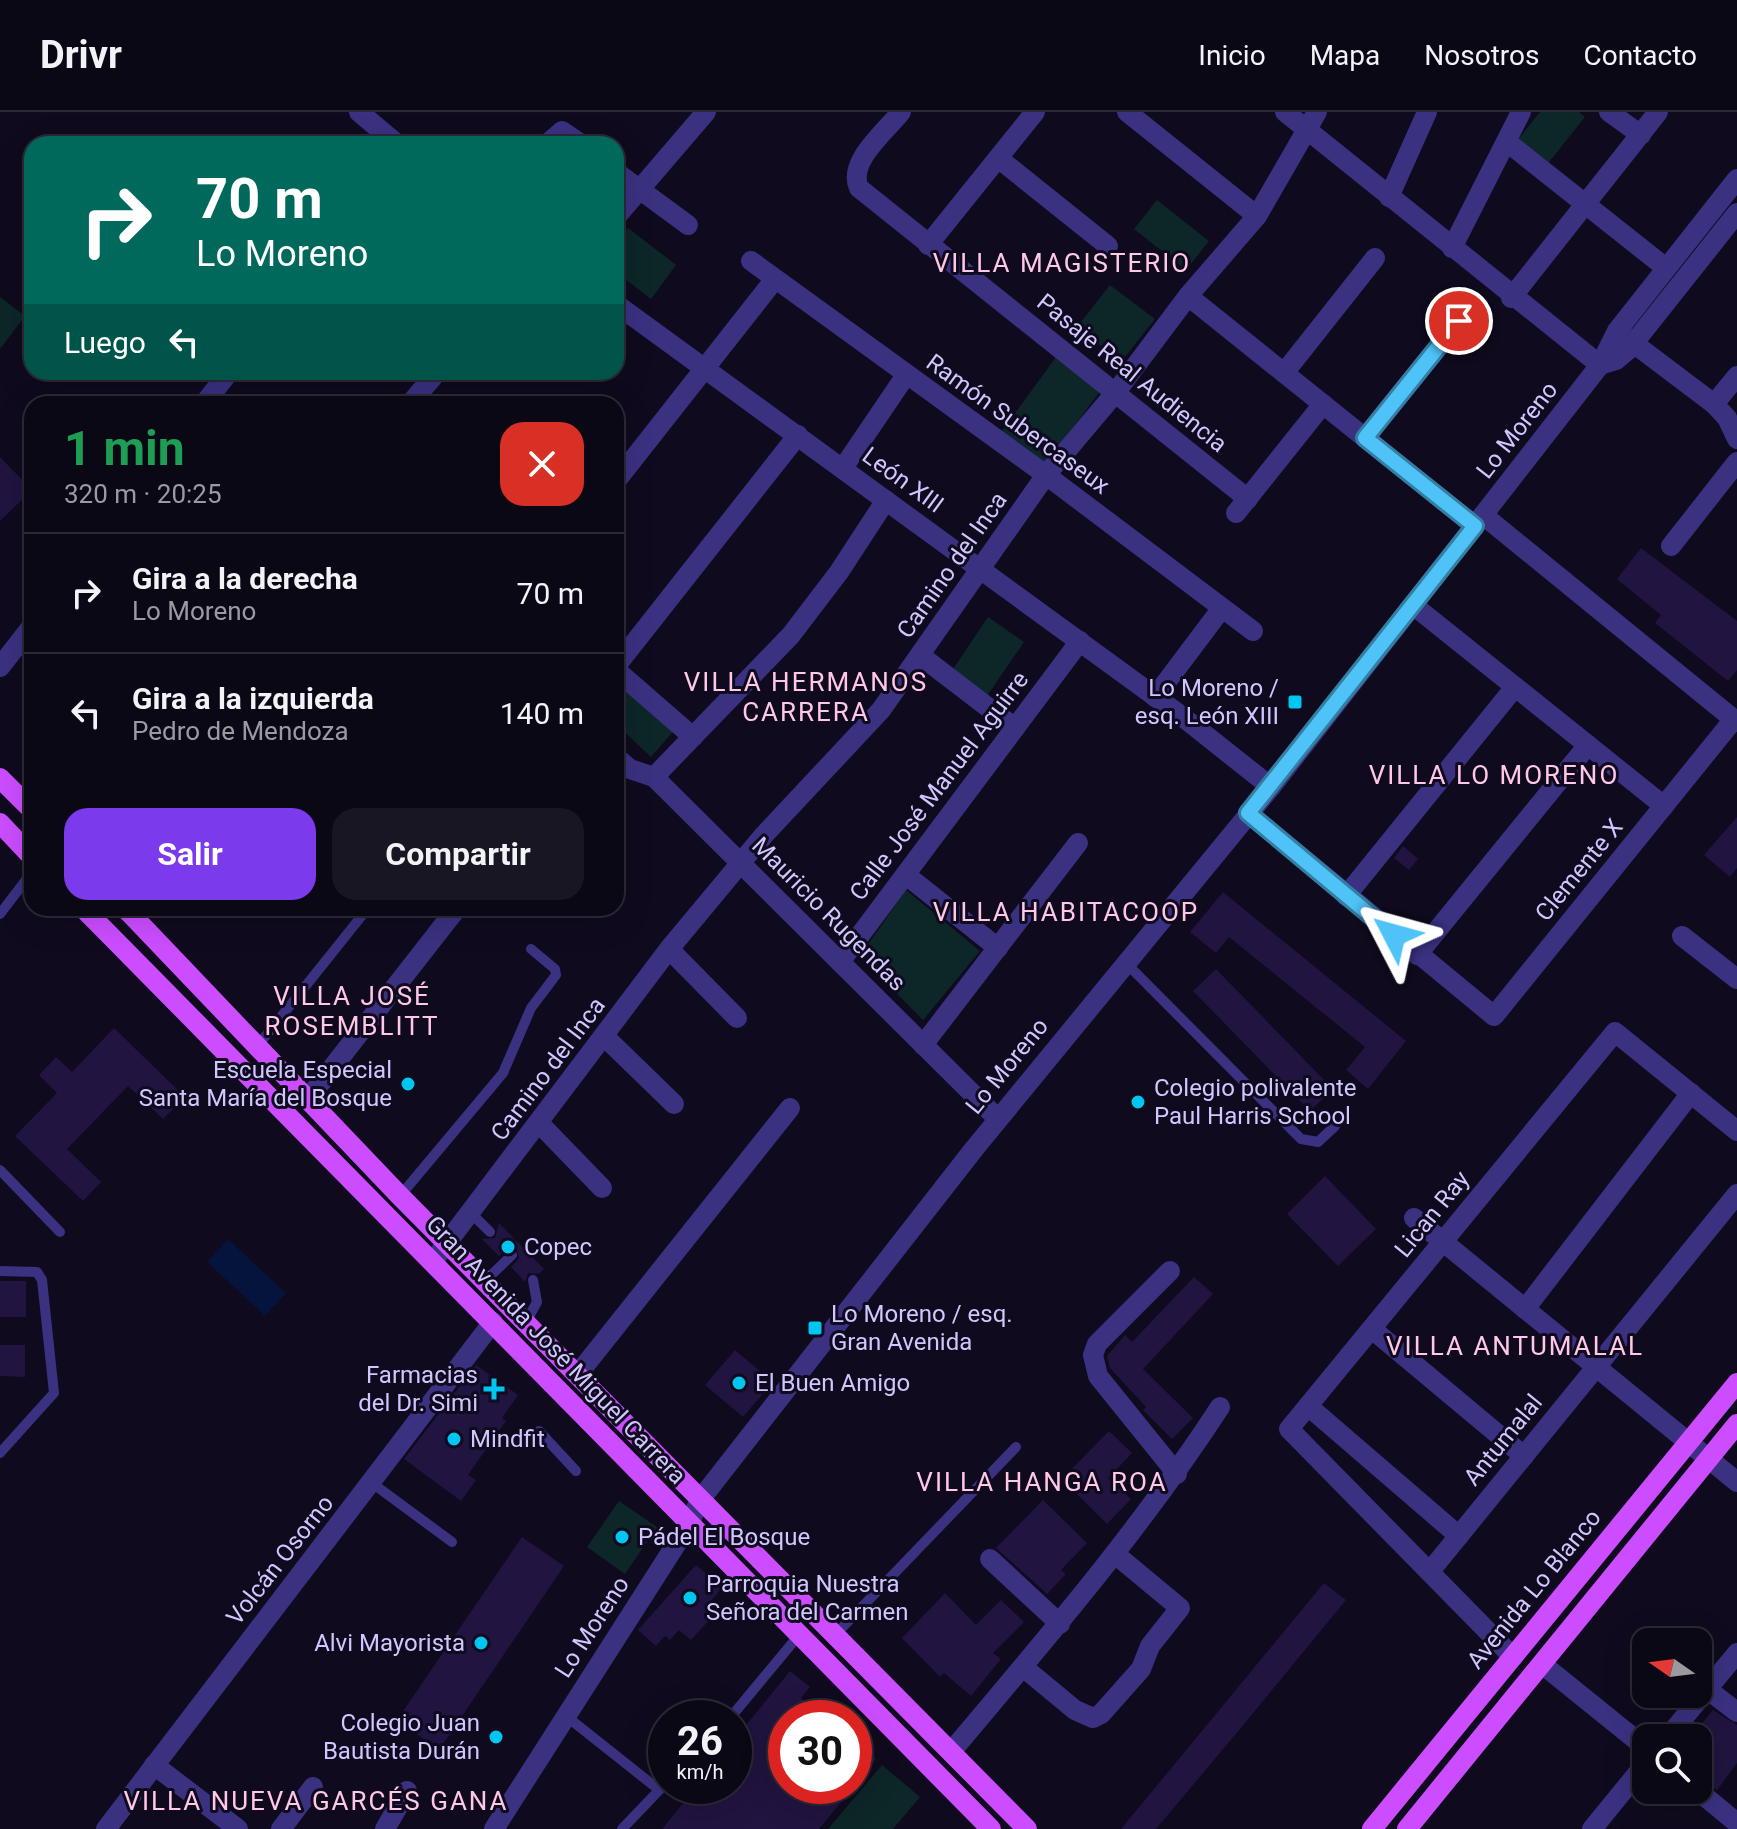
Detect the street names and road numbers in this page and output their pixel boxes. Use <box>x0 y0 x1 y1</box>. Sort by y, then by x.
street label: Pasaje Real Audiencia <box>1032 288 1232 458</box>
street label: Ramón Subercaseux <box>921 348 1115 500</box>
street label: Lo Moreno <box>1471 376 1563 484</box>
street label: León XIII <box>857 441 949 519</box>
street label: Camino del Inca <box>891 487 1013 643</box>
street label: Calle José Manuel Aguirre <box>844 666 1034 906</box>
street label: Clemente X <box>1529 813 1629 927</box>
street label: Mauricio Rugendas <box>746 831 912 997</box>
street label: Camino del Inca <box>485 992 611 1146</box>
street label: Lo Moreno <box>960 1013 1054 1119</box>
street label: Lican Ray <box>1389 1165 1476 1263</box>
street label: Gran Avenida José Miguel Carrera <box>420 1210 692 1490</box>
street label: Antumalal <box>1458 1389 1548 1491</box>
street label: Volcán Osorno <box>221 1490 339 1630</box>
street label: Avenida Lo Blanco <box>1461 1504 1607 1674</box>
street label: Lo Moreno <box>549 1571 635 1683</box>

